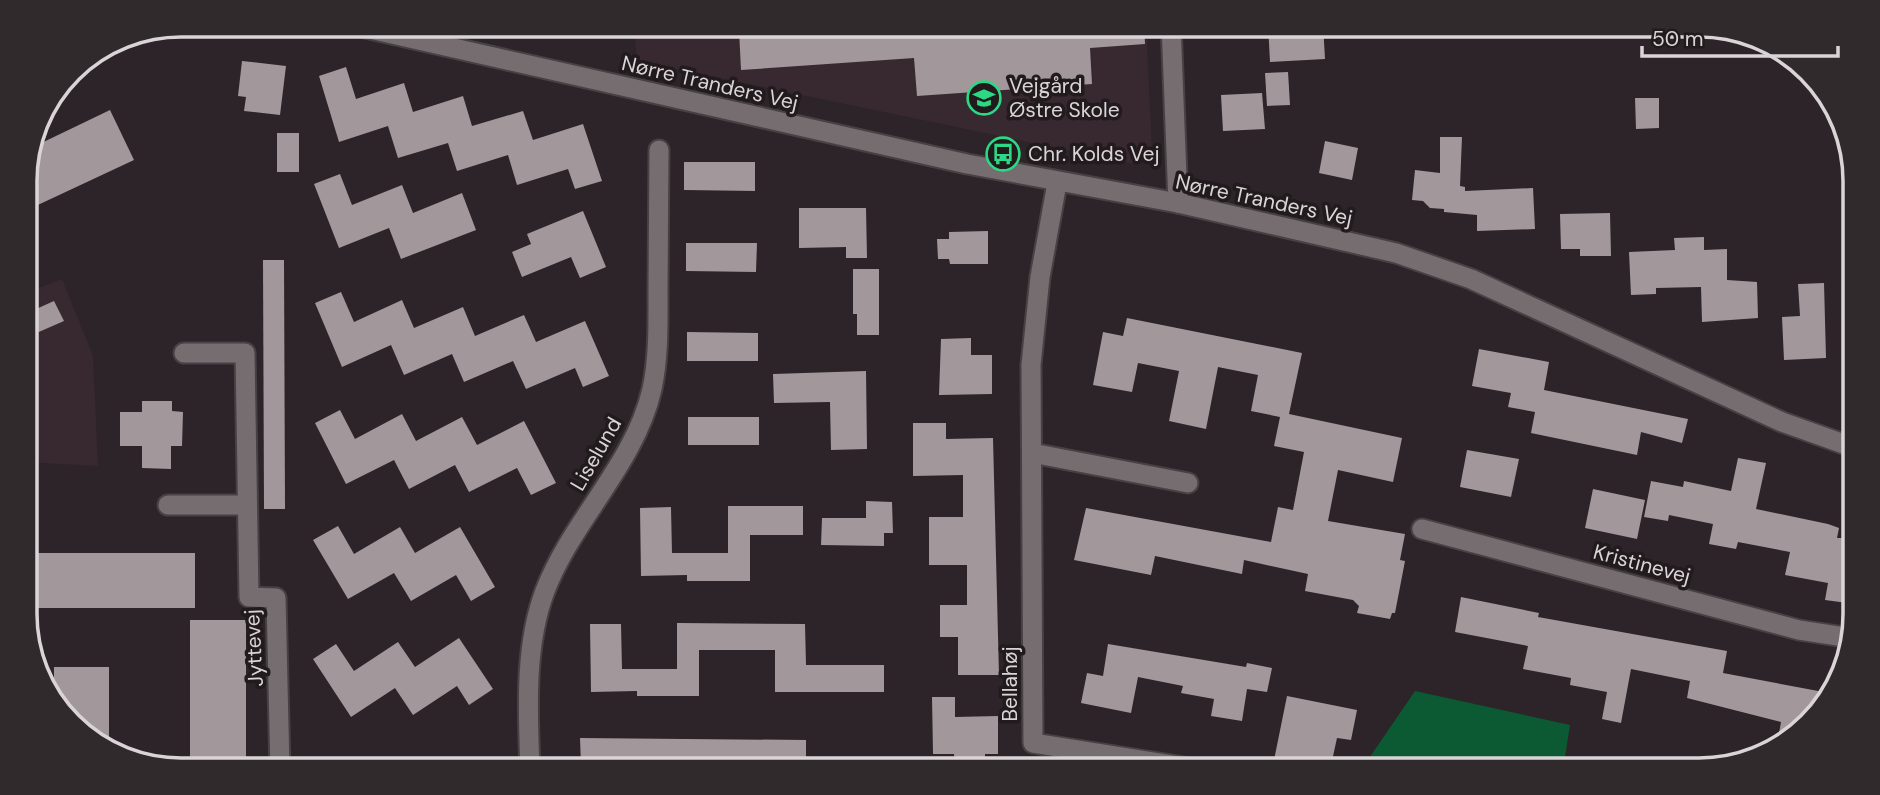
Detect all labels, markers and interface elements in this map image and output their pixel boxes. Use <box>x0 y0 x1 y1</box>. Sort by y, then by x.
scale bar <box>1642 14 1838 58</box>
text: 50 m <box>1652 25 1703 53</box>
street label: Nørre Tranders Vej <box>619 49 801 117</box>
place label: Vejgård Østre Skole <box>1009 72 1120 124</box>
school or university icon: Vejgård Østre Skole <box>965 79 1003 117</box>
bus stop icon: Chr. Kolds Vej <box>984 135 1022 173</box>
place label: Chr. Kolds Vej <box>1028 140 1160 168</box>
street label: Nørre Tranders Vej <box>1173 168 1355 232</box>
street label: Liselund <box>564 412 628 496</box>
street label: Kristinevej <box>1590 538 1694 590</box>
street label: Jyttevej <box>238 609 270 687</box>
street label: Bellahøj <box>996 646 1024 722</box>

